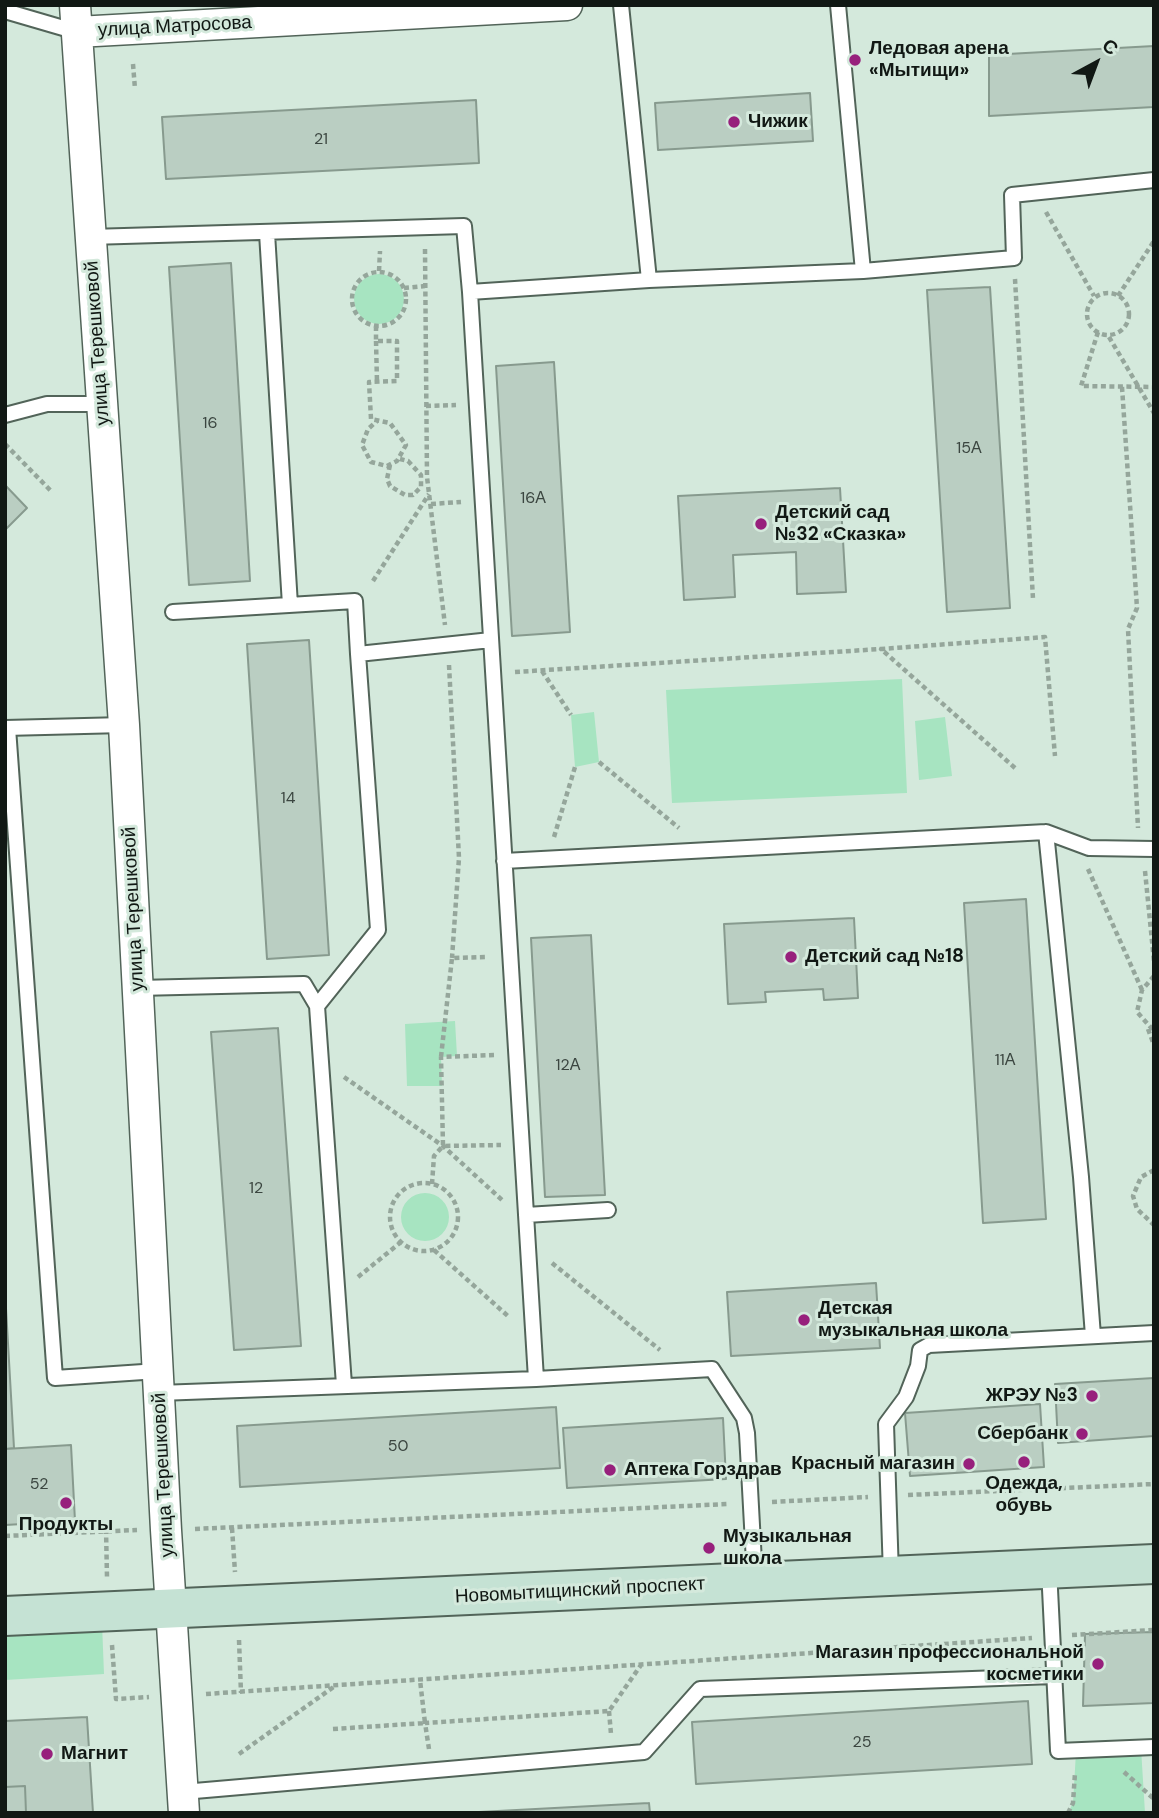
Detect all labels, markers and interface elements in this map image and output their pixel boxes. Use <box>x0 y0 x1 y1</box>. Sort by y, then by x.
street label: улица Матросова <box>97 12 253 42</box>
north arrow <box>1061 28 1131 98</box>
text: С <box>1097 33 1123 61</box>
place label: Ледовая арена «Мытищи» <box>869 38 1009 82</box>
marker: Ледовая арена «Мытищи» <box>847 52 863 68</box>
place label: Чижик <box>748 111 808 133</box>
marker: Чижик <box>726 114 742 130</box>
house number: 21 <box>314 130 328 150</box>
street label: улица Терешковой <box>81 260 115 426</box>
house number: 16 <box>202 414 218 434</box>
house number: 15А <box>956 439 982 459</box>
house number: 16А <box>520 489 546 509</box>
place label: Детский сад №32 «Сказка» <box>775 502 906 546</box>
marker: Детский сад №32 «Сказка» <box>753 516 769 532</box>
house number: 14 <box>281 789 295 809</box>
street label: улица Терешковой <box>118 826 150 992</box>
place label: Детский сад №18 <box>805 946 964 968</box>
marker: Детский сад №18 <box>783 949 799 965</box>
house number: 11А <box>995 1051 1015 1071</box>
house number: 12А <box>556 1056 580 1076</box>
house number: 12 <box>249 1179 263 1199</box>
place label: Детская музыкальная школа <box>818 1298 1008 1342</box>
marker: Детская музыкальная школа <box>796 1312 812 1328</box>
place label: ЖРЭУ №3 <box>986 1385 1078 1407</box>
marker: ЖРЭУ №3 <box>1084 1388 1100 1404</box>
street label: улица Терешковой <box>148 1392 180 1558</box>
place label: Сбербанк <box>977 1423 1068 1445</box>
marker: Сбербанк <box>1074 1426 1090 1442</box>
house number: 50 <box>388 1437 408 1457</box>
place label: Красный магазин <box>791 1453 955 1475</box>
marker: Одежда, обувь <box>1016 1454 1032 1470</box>
marker: Красный магазин <box>961 1456 977 1472</box>
place label: Аптека Горздрав <box>624 1459 782 1481</box>
marker: Аптека Горздрав <box>602 1462 618 1478</box>
place label: Одежда, обувь <box>985 1473 1063 1517</box>
house number: 52 <box>30 1475 48 1495</box>
marker: Продукты <box>58 1495 74 1511</box>
place label: Продукты <box>19 1514 113 1536</box>
place label: Музыкальная школа <box>723 1526 852 1570</box>
marker: Музыкальная школа <box>701 1540 717 1556</box>
street label: Новомытищинский проспект <box>454 1573 706 1609</box>
place label: Магазин профессиональной косметики <box>815 1642 1084 1686</box>
marker: Магазин профессиональной косметики <box>1090 1656 1106 1672</box>
house number: 25 <box>853 1733 871 1753</box>
place label: Магнит <box>61 1743 128 1765</box>
marker: Магнит <box>39 1746 55 1762</box>

